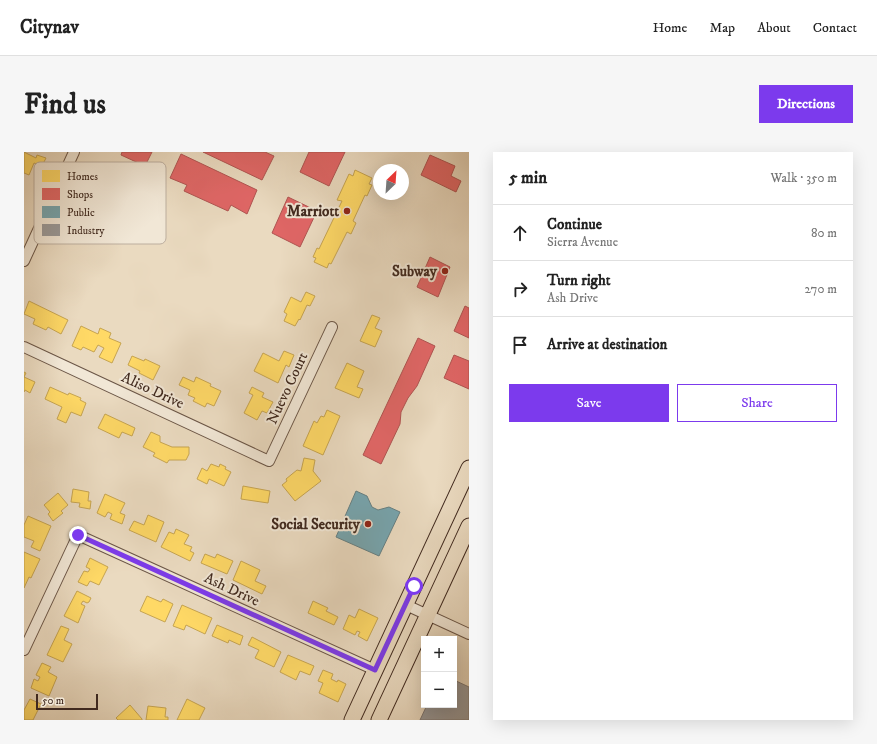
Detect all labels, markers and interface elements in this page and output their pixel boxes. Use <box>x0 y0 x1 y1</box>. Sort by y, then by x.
text: Citynav <box>20 16 79 39</box>
text: Home <box>653 19 687 37</box>
text: Map <box>709 19 735 37</box>
text: About <box>757 19 791 37</box>
text: Contact <box>813 19 857 37</box>
button: Directions <box>759 85 853 123</box>
text: Find us <box>24 87 106 122</box>
legend <box>34 162 166 244</box>
north arrow <box>373 164 409 200</box>
text: 5 min <box>509 167 547 189</box>
text: Homes <box>67 170 98 184</box>
text: Walk · 350 m <box>770 170 837 186</box>
text: Shops <box>67 188 93 202</box>
place label: Marriott <box>287 202 339 221</box>
text: Public <box>67 206 95 220</box>
marker: Marriott <box>342 206 352 216</box>
text: Continue <box>547 215 602 234</box>
icon: ahead <box>509 222 531 244</box>
text: Industry <box>67 224 105 238</box>
text: 80 m <box>811 225 837 241</box>
text: Sierra Avenue <box>547 234 618 250</box>
place label: Subway <box>392 262 438 281</box>
marker: Subway <box>440 266 450 276</box>
text: Turn right <box>547 271 610 290</box>
icon: right <box>509 278 531 300</box>
text: 270 m <box>805 281 837 297</box>
text: Ash Drive <box>547 290 598 306</box>
icon: arrive <box>509 334 531 356</box>
text: Arrive at destination <box>547 335 667 354</box>
street label: Nuevo Court <box>262 349 312 427</box>
street label: Aliso Drive <box>118 368 187 413</box>
button: Save <box>509 384 669 422</box>
button: Share <box>677 384 837 422</box>
place label: Social Security <box>271 515 361 534</box>
marker: Social Security <box>363 519 373 529</box>
route end <box>69 526 87 544</box>
street label: Ash Drive <box>201 568 263 611</box>
route start <box>405 577 423 595</box>
map controls <box>421 636 457 708</box>
button: + <box>421 636 457 672</box>
button: − <box>421 672 457 708</box>
scale bar <box>36 692 98 711</box>
text: 50 m <box>42 694 64 708</box>

